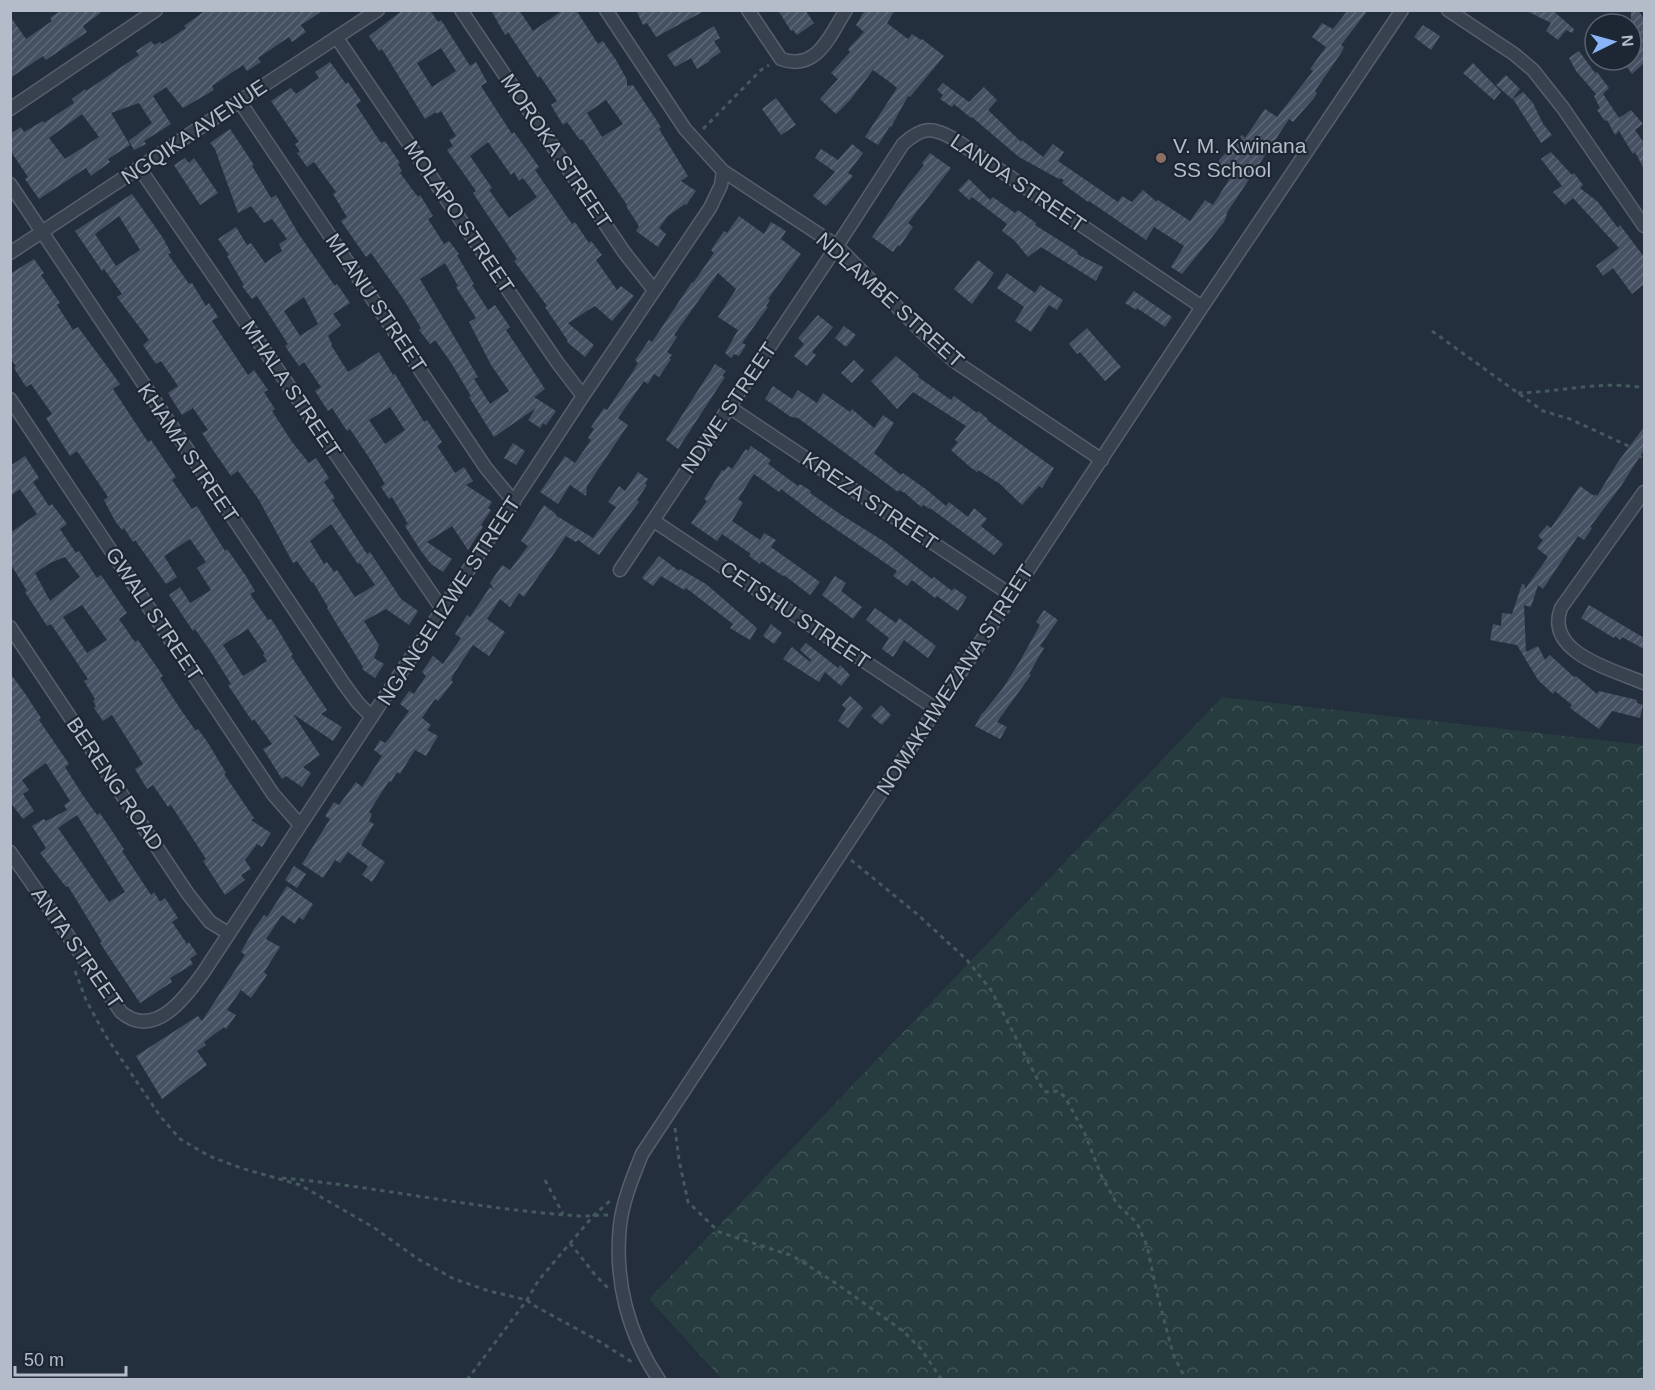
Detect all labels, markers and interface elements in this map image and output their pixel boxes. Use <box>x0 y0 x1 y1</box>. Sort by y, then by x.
north arrow <box>1583 12 1643 72</box>
text: N <box>1618 34 1636 47</box>
street label: MOROKA STREET <box>496 69 617 232</box>
street label: NGQIKA AVENUE <box>117 75 271 189</box>
street label: LANDA STREET <box>947 129 1090 236</box>
place label: V. M. Kwinana SS School <box>1173 134 1307 181</box>
street label: MOLAPO STREET <box>400 136 519 297</box>
marker: V. M. Kwinana SS School <box>1154 151 1168 165</box>
street label: NDLAMBE STREET <box>812 227 969 372</box>
street label: MLANU STREET <box>322 229 431 377</box>
street label: MHALA STREET <box>237 316 346 462</box>
street label: NDWE STREET <box>676 338 781 478</box>
street label: KHAMA STREET <box>134 379 243 527</box>
street label: KREZA STREET <box>799 447 942 554</box>
street label: NGANGELIZWE STREET <box>373 492 525 709</box>
street label: GWALI STREET <box>101 543 208 685</box>
street label: CETSHU STREET <box>716 556 874 673</box>
street label: NOMAKHWEZANA STREET <box>872 560 1038 799</box>
street label: BERENG ROAD <box>62 713 168 854</box>
street label: ANTA STREET <box>27 883 128 1013</box>
scale bar <box>15 1339 126 1377</box>
text: 50 m <box>24 1350 64 1370</box>

